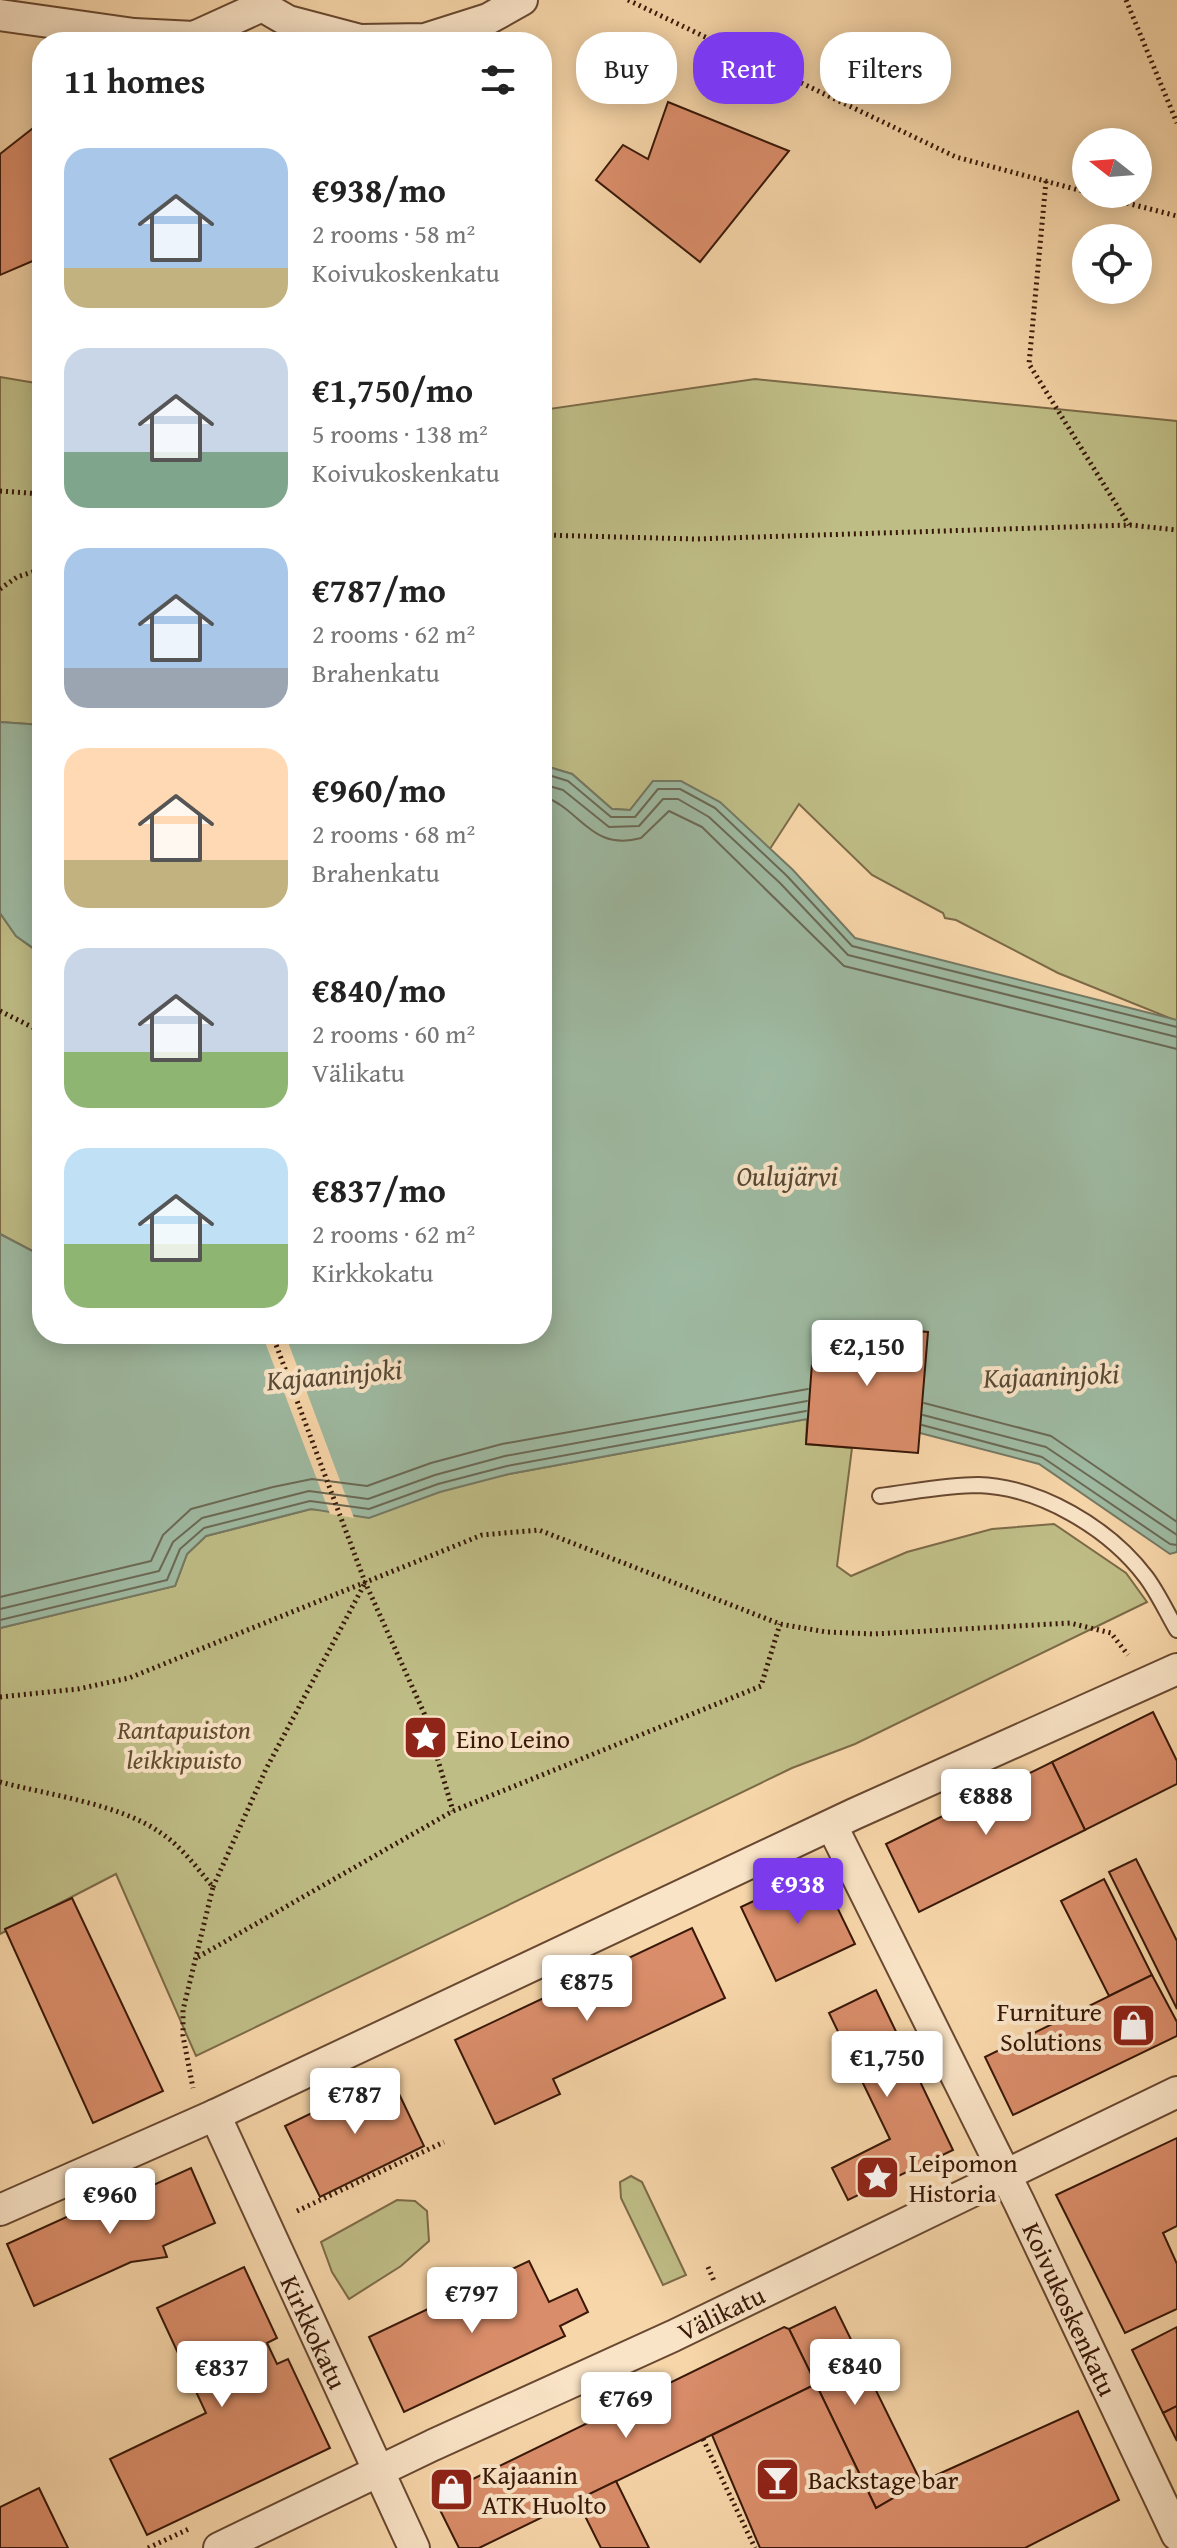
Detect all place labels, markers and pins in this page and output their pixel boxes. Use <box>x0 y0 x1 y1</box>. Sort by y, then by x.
pin: €2,150 <box>802 1320 932 1388</box>
place icon: Eino Leino <box>401 1714 449 1762</box>
place label: Eino Leino <box>456 1719 570 1758</box>
pin: €888 <box>939 1769 1033 1837</box>
pin: €938 <box>751 1858 845 1926</box>
pin: €875 <box>540 1955 634 2023</box>
place label: Furniture Solutions <box>997 1992 1102 2061</box>
shop icon: Furniture Solutions <box>1109 2002 1157 2050</box>
pin: €1,750 <box>822 2031 952 2099</box>
pin: €787 <box>308 2068 402 2136</box>
place label: Leipomon Historia <box>909 2143 1018 2212</box>
place icon: Leipomon Historia <box>854 2153 902 2201</box>
pin: €960 <box>63 2168 157 2236</box>
pin: €797 <box>425 2267 519 2335</box>
pin: €840 <box>808 2339 902 2407</box>
pin: €837 <box>175 2341 269 2409</box>
pin: €769 <box>579 2372 673 2440</box>
place label: Kajaanin ATK Huolto <box>482 2455 607 2524</box>
bar icon: Backstage bar <box>753 2455 801 2503</box>
place label: Backstage bar <box>808 2460 959 2499</box>
shop icon: Kajaanin ATK Huolto <box>427 2465 475 2513</box>

